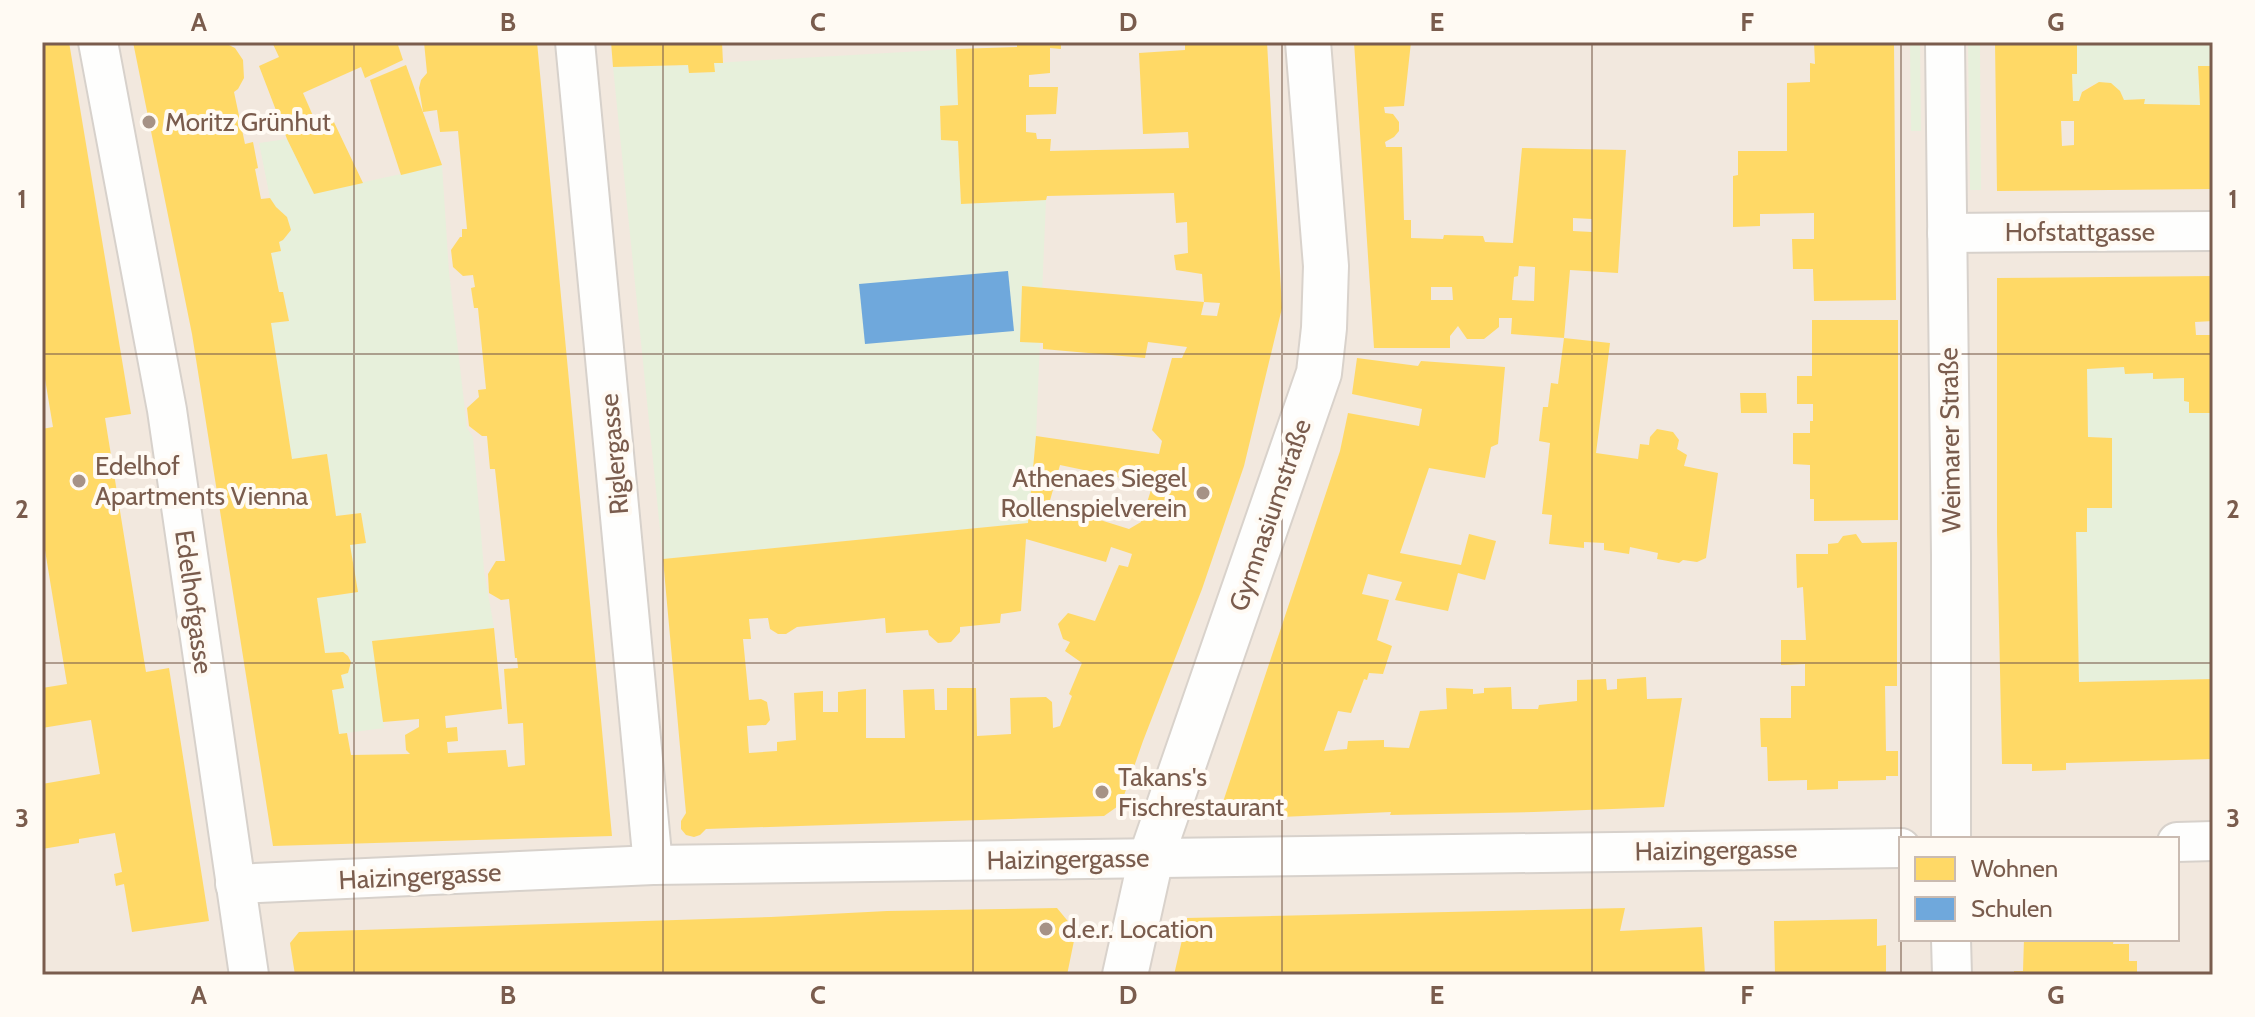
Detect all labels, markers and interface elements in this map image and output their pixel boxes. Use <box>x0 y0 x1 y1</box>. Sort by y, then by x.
text: A <box>191 6 208 38</box>
text: B <box>500 6 516 38</box>
text: C <box>810 6 826 38</box>
text: D <box>1119 6 1137 38</box>
text: E <box>1430 6 1444 38</box>
text: F <box>1740 6 1754 38</box>
text: G <box>2047 6 2065 38</box>
place label: Moritz Grünhut <box>165 106 331 138</box>
marker: Moritz Grünhut <box>140 113 158 131</box>
text: 1 <box>17 183 27 215</box>
text: 1 <box>2228 183 2238 215</box>
street label: Hofstattgasse <box>2005 216 2155 248</box>
street label: Weimarer Straße <box>1932 347 1968 533</box>
street label: Riglergasse <box>593 392 635 516</box>
street label: Gymnasiumstraße <box>1222 415 1318 615</box>
place label: Edelhof Apartments Vienna <box>95 450 309 512</box>
place label: Athenaes Siegel Rollenspielverein <box>1000 462 1187 524</box>
marker: Edelhof Apartments Vienna <box>70 472 88 490</box>
marker: Athenaes Siegel Rollenspielverein <box>1194 484 1212 502</box>
text: 2 <box>15 493 29 525</box>
text: 2 <box>2226 493 2240 525</box>
street label: Edelhofgasse <box>168 528 220 676</box>
place label: Takans's Fischrestaurant <box>1118 761 1284 823</box>
marker: Takans's Fischrestaurant <box>1093 783 1111 801</box>
text: 3 <box>15 802 29 834</box>
text: 3 <box>2226 802 2240 834</box>
street label: Haizingergasse <box>1634 833 1798 867</box>
legend <box>1899 837 2179 941</box>
street label: Haizingergasse <box>986 842 1150 876</box>
text: Wohnen <box>1971 854 2058 883</box>
street label: Haizingergasse <box>338 856 502 896</box>
text: Schulen <box>1971 894 2053 923</box>
place label: d.e.r. Location <box>1062 913 1213 945</box>
marker: d.e.r. Location <box>1037 920 1055 938</box>
text: A <box>191 979 208 1011</box>
text: B <box>500 979 516 1011</box>
text: C <box>810 979 826 1011</box>
text: D <box>1119 979 1137 1011</box>
text: E <box>1430 979 1444 1011</box>
text: F <box>1740 979 1754 1011</box>
text: G <box>2047 979 2065 1011</box>

